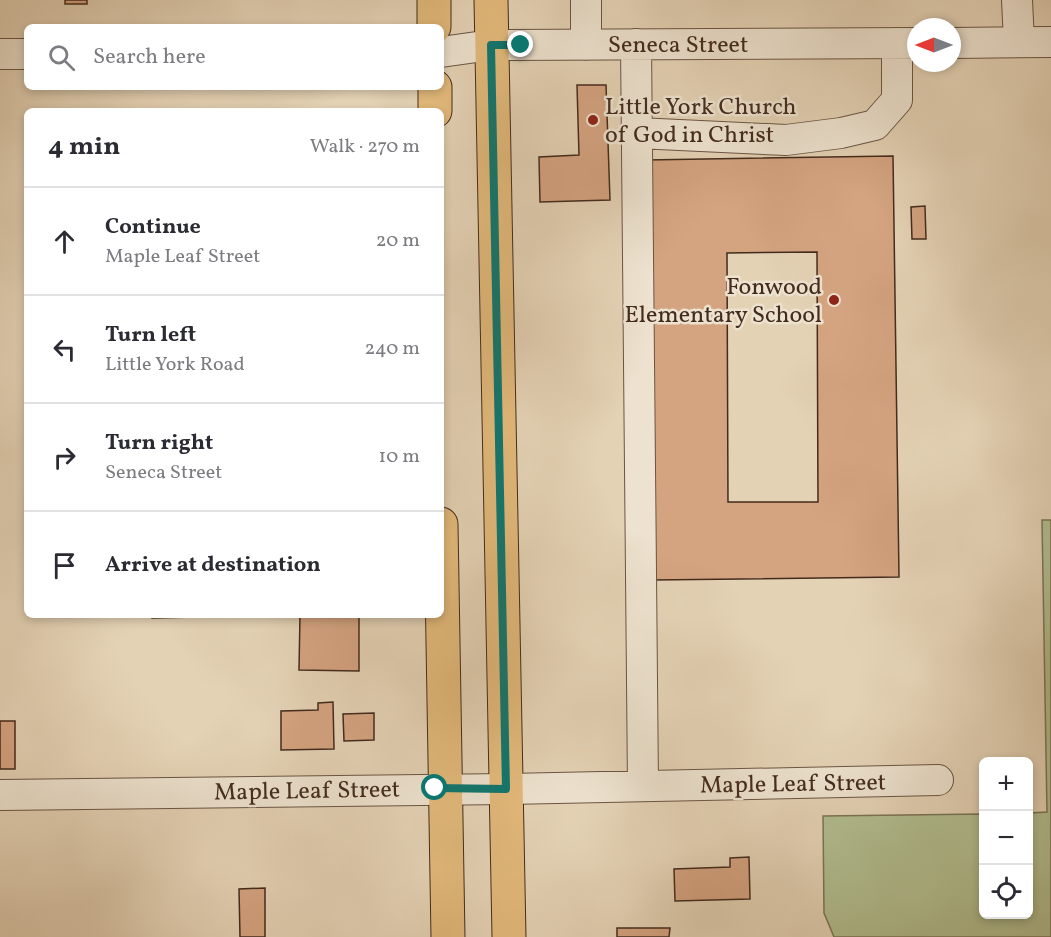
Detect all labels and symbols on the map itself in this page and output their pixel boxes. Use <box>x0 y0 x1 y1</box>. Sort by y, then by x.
north arrow <box>907 18 961 72</box>
street label: Seneca Street <box>608 29 748 63</box>
route end <box>507 31 533 57</box>
place label: Little York Church of God in Christ <box>605 91 797 153</box>
marker: Little York Church of God in Christ <box>586 113 600 127</box>
place label: Fonwood Elementary School <box>624 271 822 333</box>
marker: Fonwood Elementary School <box>827 293 841 307</box>
street label: Maple Leaf Street <box>700 766 886 804</box>
street label: Maple Leaf Street <box>214 773 400 811</box>
route start <box>421 774 447 800</box>

